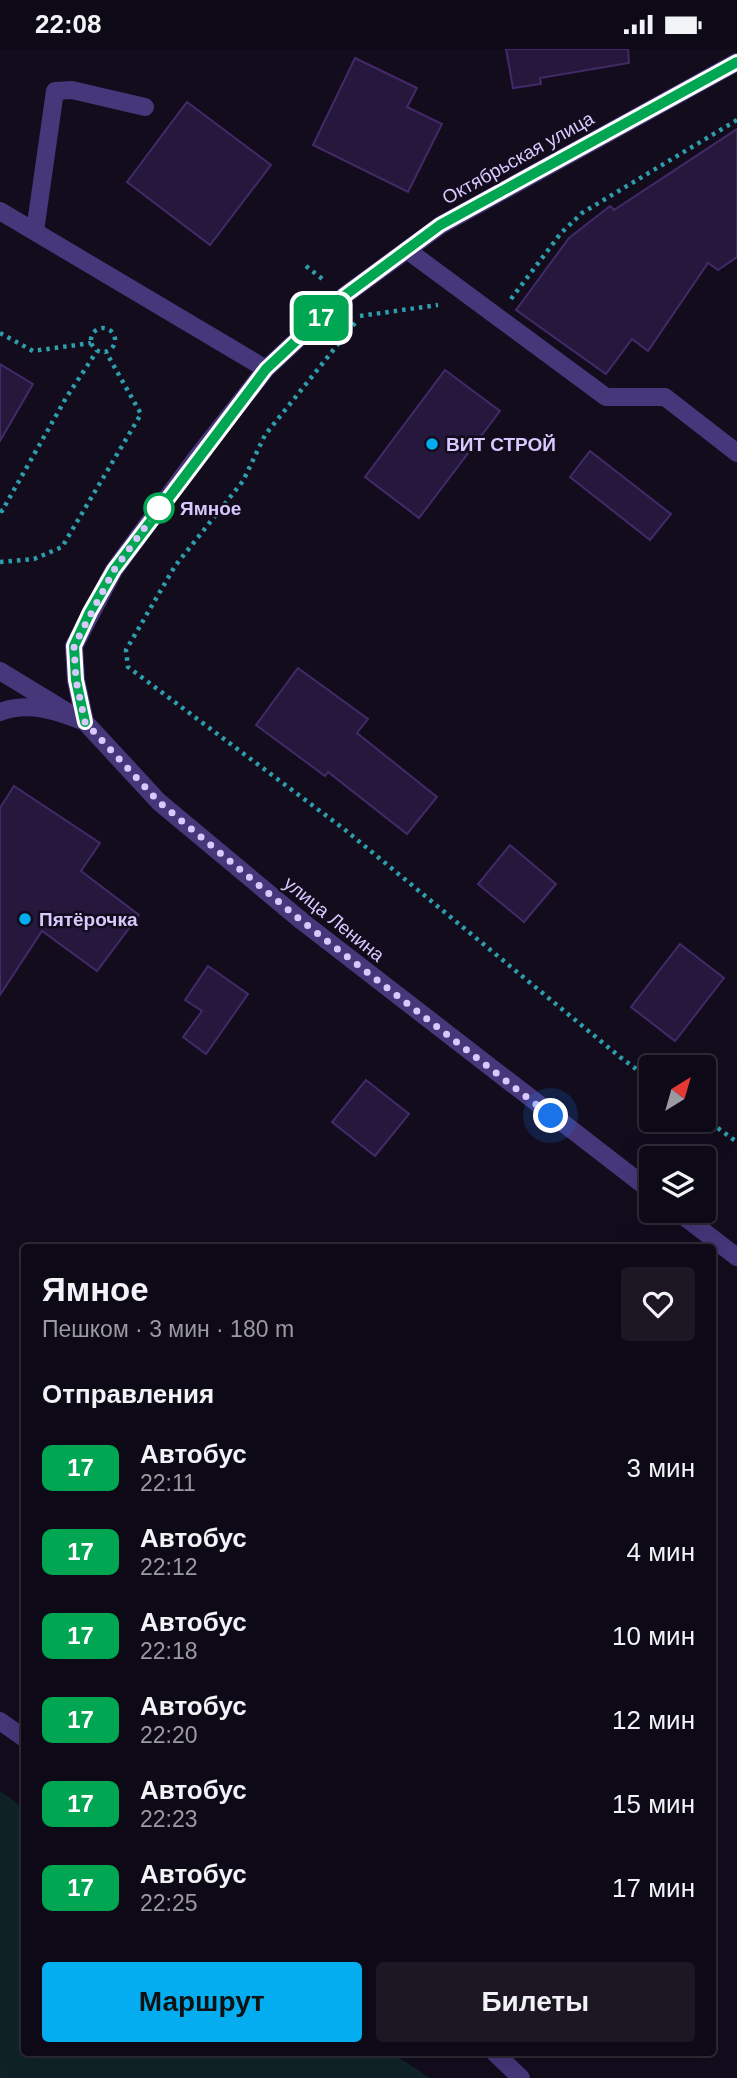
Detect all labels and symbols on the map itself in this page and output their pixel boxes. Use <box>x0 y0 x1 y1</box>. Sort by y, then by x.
street label: Октябрьская улица <box>438 107 598 208</box>
line badge: 17 <box>290 295 352 341</box>
place label: ВИТ СТРОЙ <box>446 434 556 455</box>
marker: ВИТ СТРОЙ <box>424 436 440 452</box>
marker: Ямное <box>144 493 174 523</box>
place label: Ямное <box>180 498 241 519</box>
street label: улица Ленина <box>280 872 389 966</box>
place label: Пятёрочка <box>39 909 138 930</box>
marker: Пятёрочка <box>17 911 33 927</box>
north arrow <box>639 1055 716 1132</box>
your location <box>533 1098 568 1133</box>

